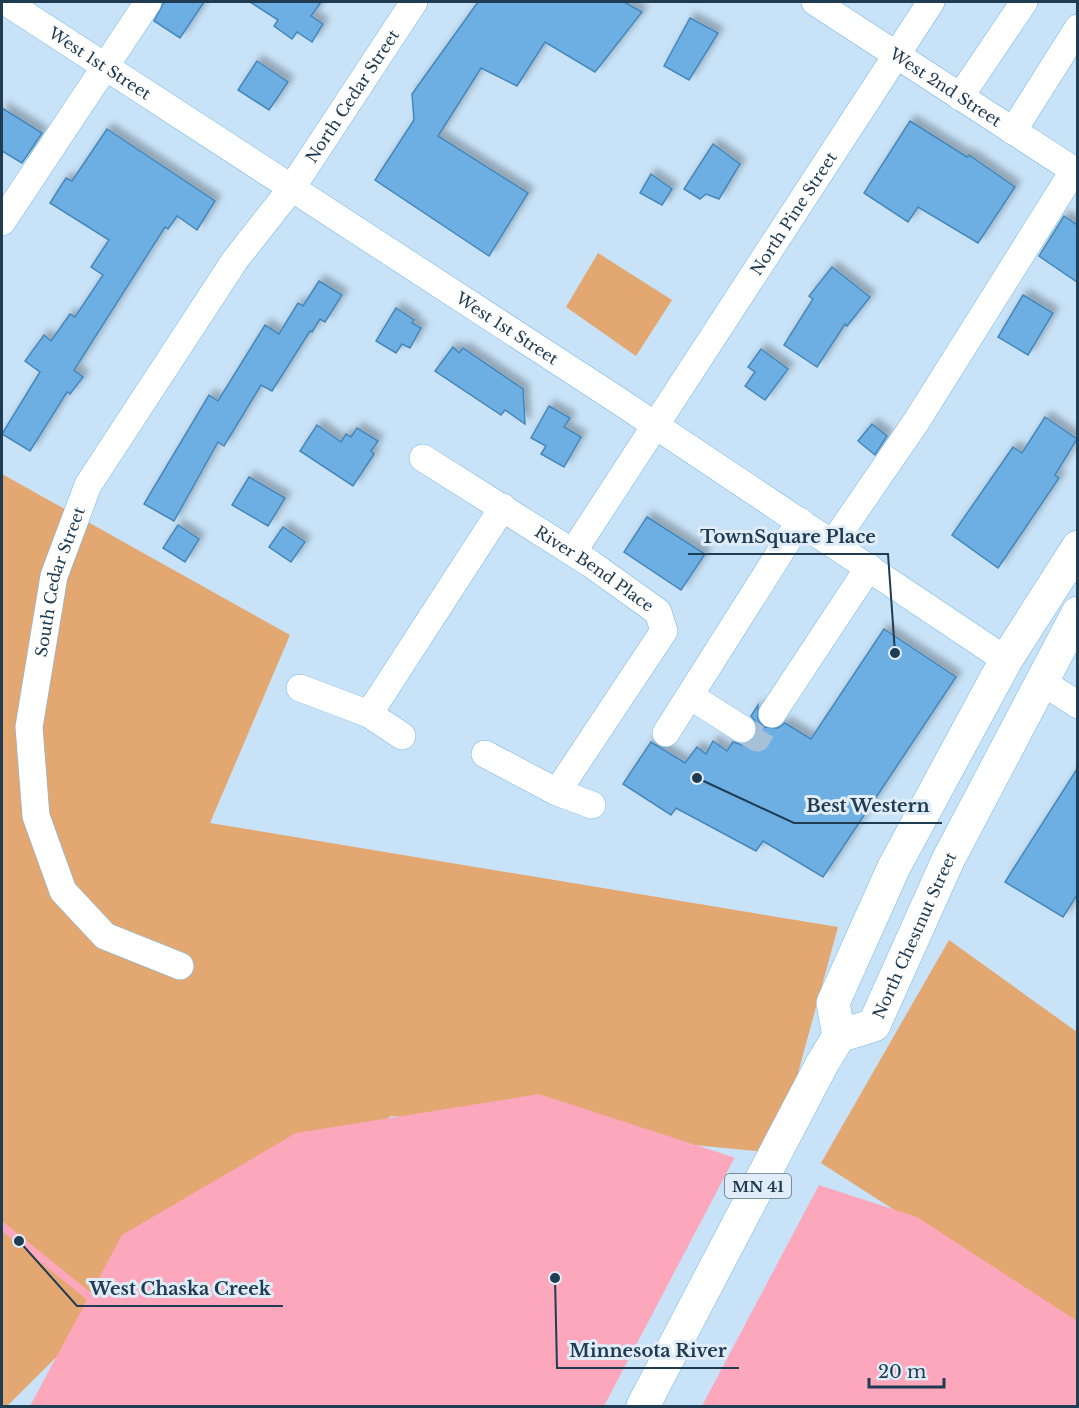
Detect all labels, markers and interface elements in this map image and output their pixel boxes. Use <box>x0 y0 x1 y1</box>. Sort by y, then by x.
street label: West 1st Street <box>44 22 155 104</box>
street label: North Cedar Street <box>301 26 403 166</box>
street label: West 2nd Street <box>885 43 1005 131</box>
street label: North Pine Street <box>746 148 841 279</box>
street label: West 1st Street <box>451 287 562 369</box>
street label: South Cedar Street <box>31 504 89 658</box>
callout: TownSquare Place <box>688 518 888 554</box>
street label: River Bend Place <box>531 521 658 616</box>
text: TownSquare Place <box>700 526 876 548</box>
callout: Best Western <box>794 787 942 823</box>
text: Best Western <box>806 795 930 817</box>
street label: North Chestnut Street <box>868 848 960 1022</box>
road number: MN 41 <box>725 1174 791 1198</box>
callout: West Chaska Creek <box>77 1270 283 1306</box>
text: West Chaska Creek <box>88 1278 272 1300</box>
callout: Minnesota River <box>557 1332 739 1368</box>
text: Minnesota River <box>569 1340 727 1362</box>
scale bar <box>869 1351 944 1389</box>
text: 20 m <box>878 1361 926 1383</box>

